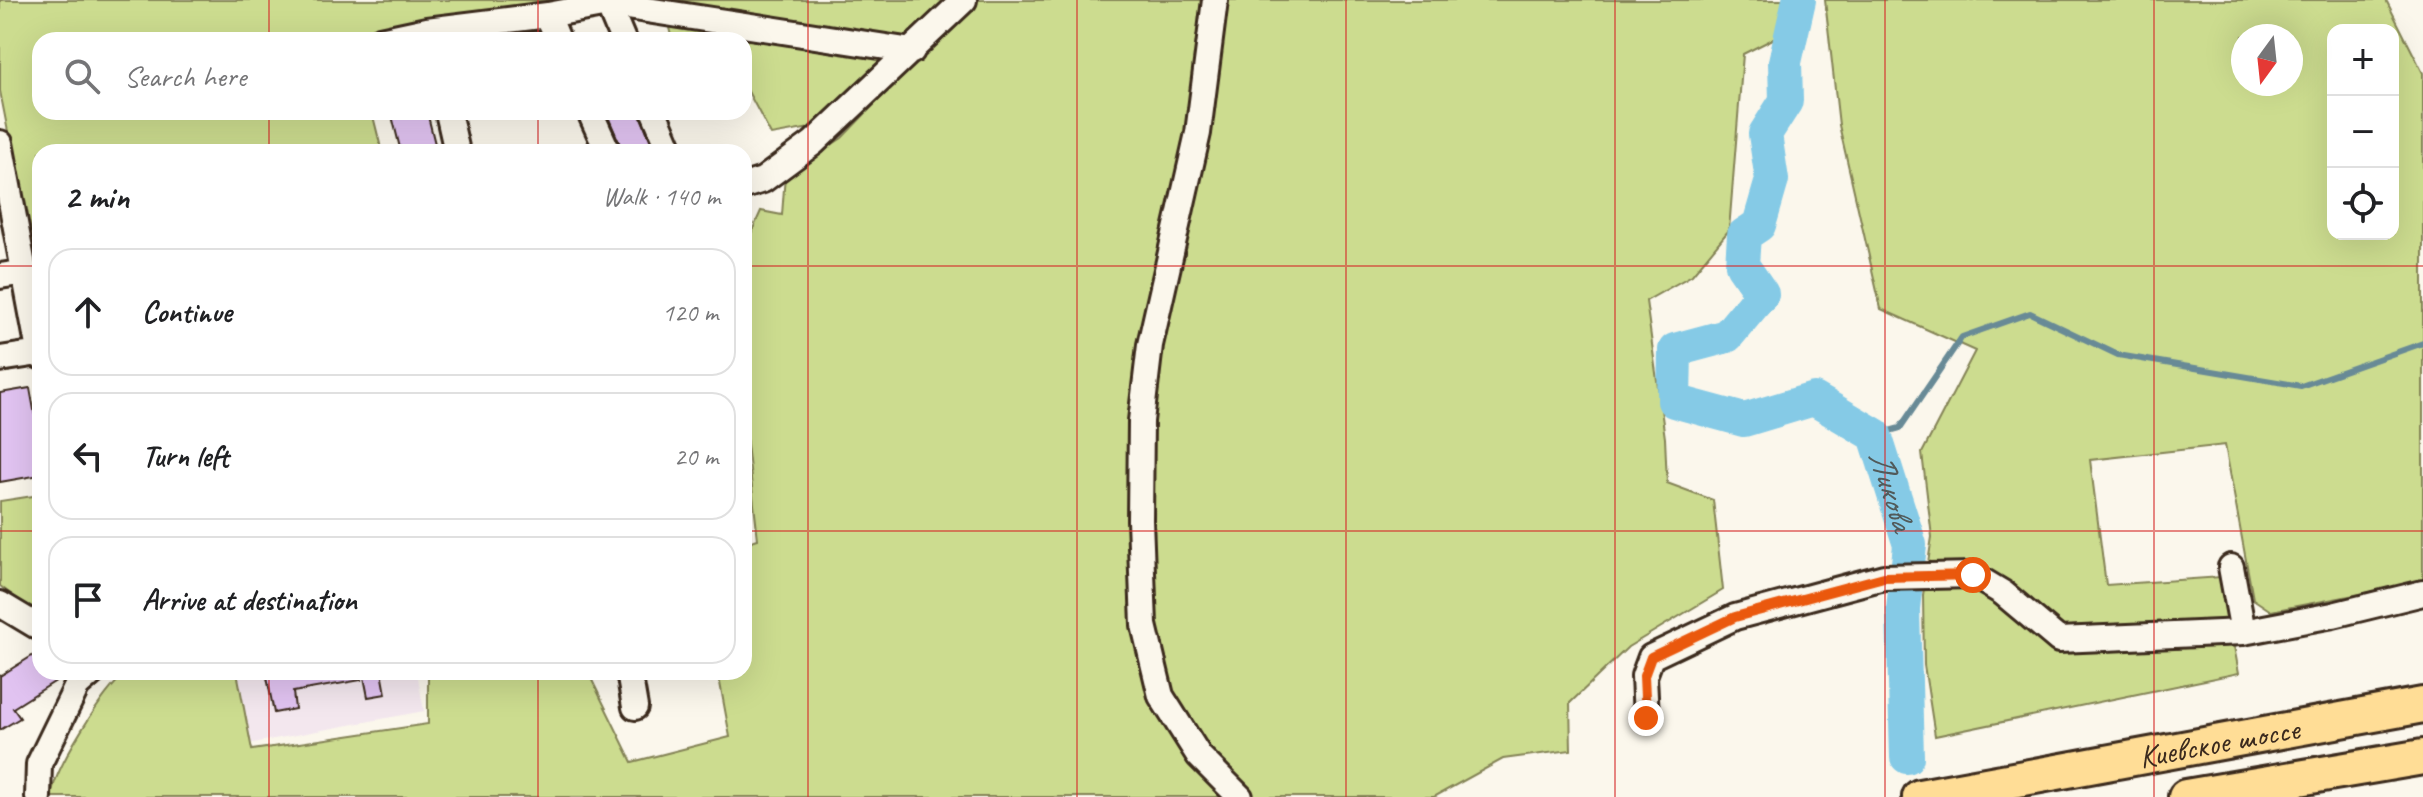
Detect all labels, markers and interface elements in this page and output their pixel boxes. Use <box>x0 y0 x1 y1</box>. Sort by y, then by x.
north arrow <box>2231 24 2303 96</box>
map controls <box>2327 24 2399 240</box>
button: + <box>2327 24 2399 96</box>
search box <box>32 32 752 120</box>
icon: search <box>60 54 104 98</box>
text: Search here <box>124 57 246 95</box>
button: − <box>2327 96 2399 168</box>
button: locate <box>2327 168 2399 240</box>
text: 2 min <box>64 175 129 218</box>
text: Walk · 140 m <box>603 180 720 213</box>
icon: ahead <box>66 290 110 334</box>
text: Continue <box>142 293 232 331</box>
text: 120 m <box>662 296 718 329</box>
icon: left <box>66 434 110 478</box>
text: Turn left <box>142 437 229 475</box>
text: 20 m <box>674 440 718 473</box>
water label: Ликова <box>1859 445 1926 539</box>
route start <box>1955 557 1991 593</box>
icon: arrive <box>66 578 110 622</box>
text: Arrive at destination <box>142 581 357 619</box>
route end <box>1628 700 1664 736</box>
street label: Киевское шоссе <box>2136 708 2305 778</box>

